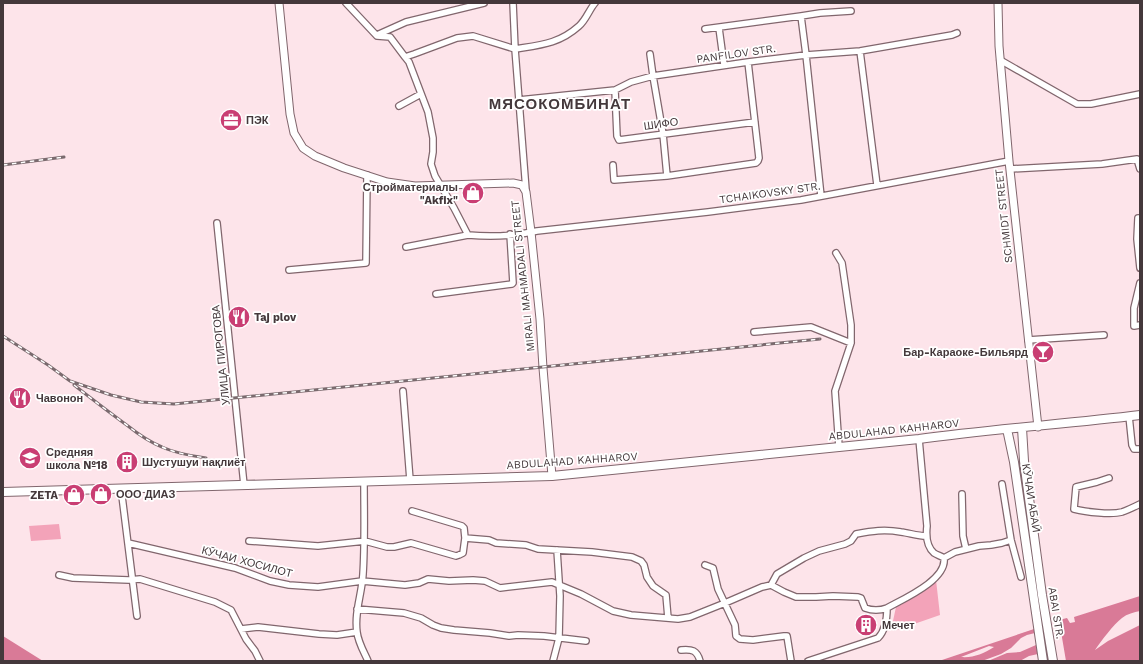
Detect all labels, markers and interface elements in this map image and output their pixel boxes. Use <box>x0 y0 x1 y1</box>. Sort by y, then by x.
street label: PANFILOV STR. <box>695 42 777 66</box>
district label: МЯСОКОМБИНАТ <box>489 95 631 113</box>
office icon: ПЭК <box>218 107 244 133</box>
place label: ПЭК <box>246 114 269 127</box>
street label: ШИФО <box>643 115 680 133</box>
street label: SCHMIDT STREET <box>993 168 1015 264</box>
street label: TCHAIKOVSKY STR. <box>719 179 821 207</box>
shop icon: Стройматериалы "Akfix" <box>460 180 486 206</box>
place label: Стройматериалы "Akfix" <box>363 181 458 207</box>
street label: MIRALI MAHMADALI STREET <box>509 199 537 352</box>
street label: УЛИЦА ПИРОГОВА <box>209 304 233 406</box>
restaurant icon: Taj plov <box>226 304 252 330</box>
place label: Taj plov <box>254 311 297 324</box>
bar icon: Бар-Караоке-Бильярд <box>1030 339 1056 365</box>
place label: Бар-Караоке-Бильярд <box>903 346 1028 359</box>
restaurant icon: Чавонон <box>7 385 33 411</box>
place label: Чавонон <box>36 392 83 405</box>
street label: ABDULAHAD KAHHAROV <box>828 417 960 443</box>
school or university icon: Средняя школа №18 <box>17 445 43 471</box>
place label: Средняя школа №18 <box>46 446 108 472</box>
building icon: Шустушуи нақлиёт <box>114 449 140 475</box>
street label: ABDULAHAD KAHHAROV <box>506 450 638 472</box>
place label: Шустушуи нақлиёт <box>142 456 246 469</box>
street label: КӮЧАИ АБАӢ <box>1019 463 1043 533</box>
shop icon: ООО ДИАЗ <box>88 481 114 507</box>
shop icon: ZETA <box>61 482 87 508</box>
place label: ООО ДИАЗ <box>116 488 176 501</box>
place label: ZETA <box>30 489 59 502</box>
street label: КӮЧАИ ХОСИЛОТ <box>200 544 294 580</box>
street label: ABAI STR. <box>1045 586 1067 640</box>
building icon: Мечет <box>853 612 879 638</box>
place label: Мечет <box>882 619 915 632</box>

